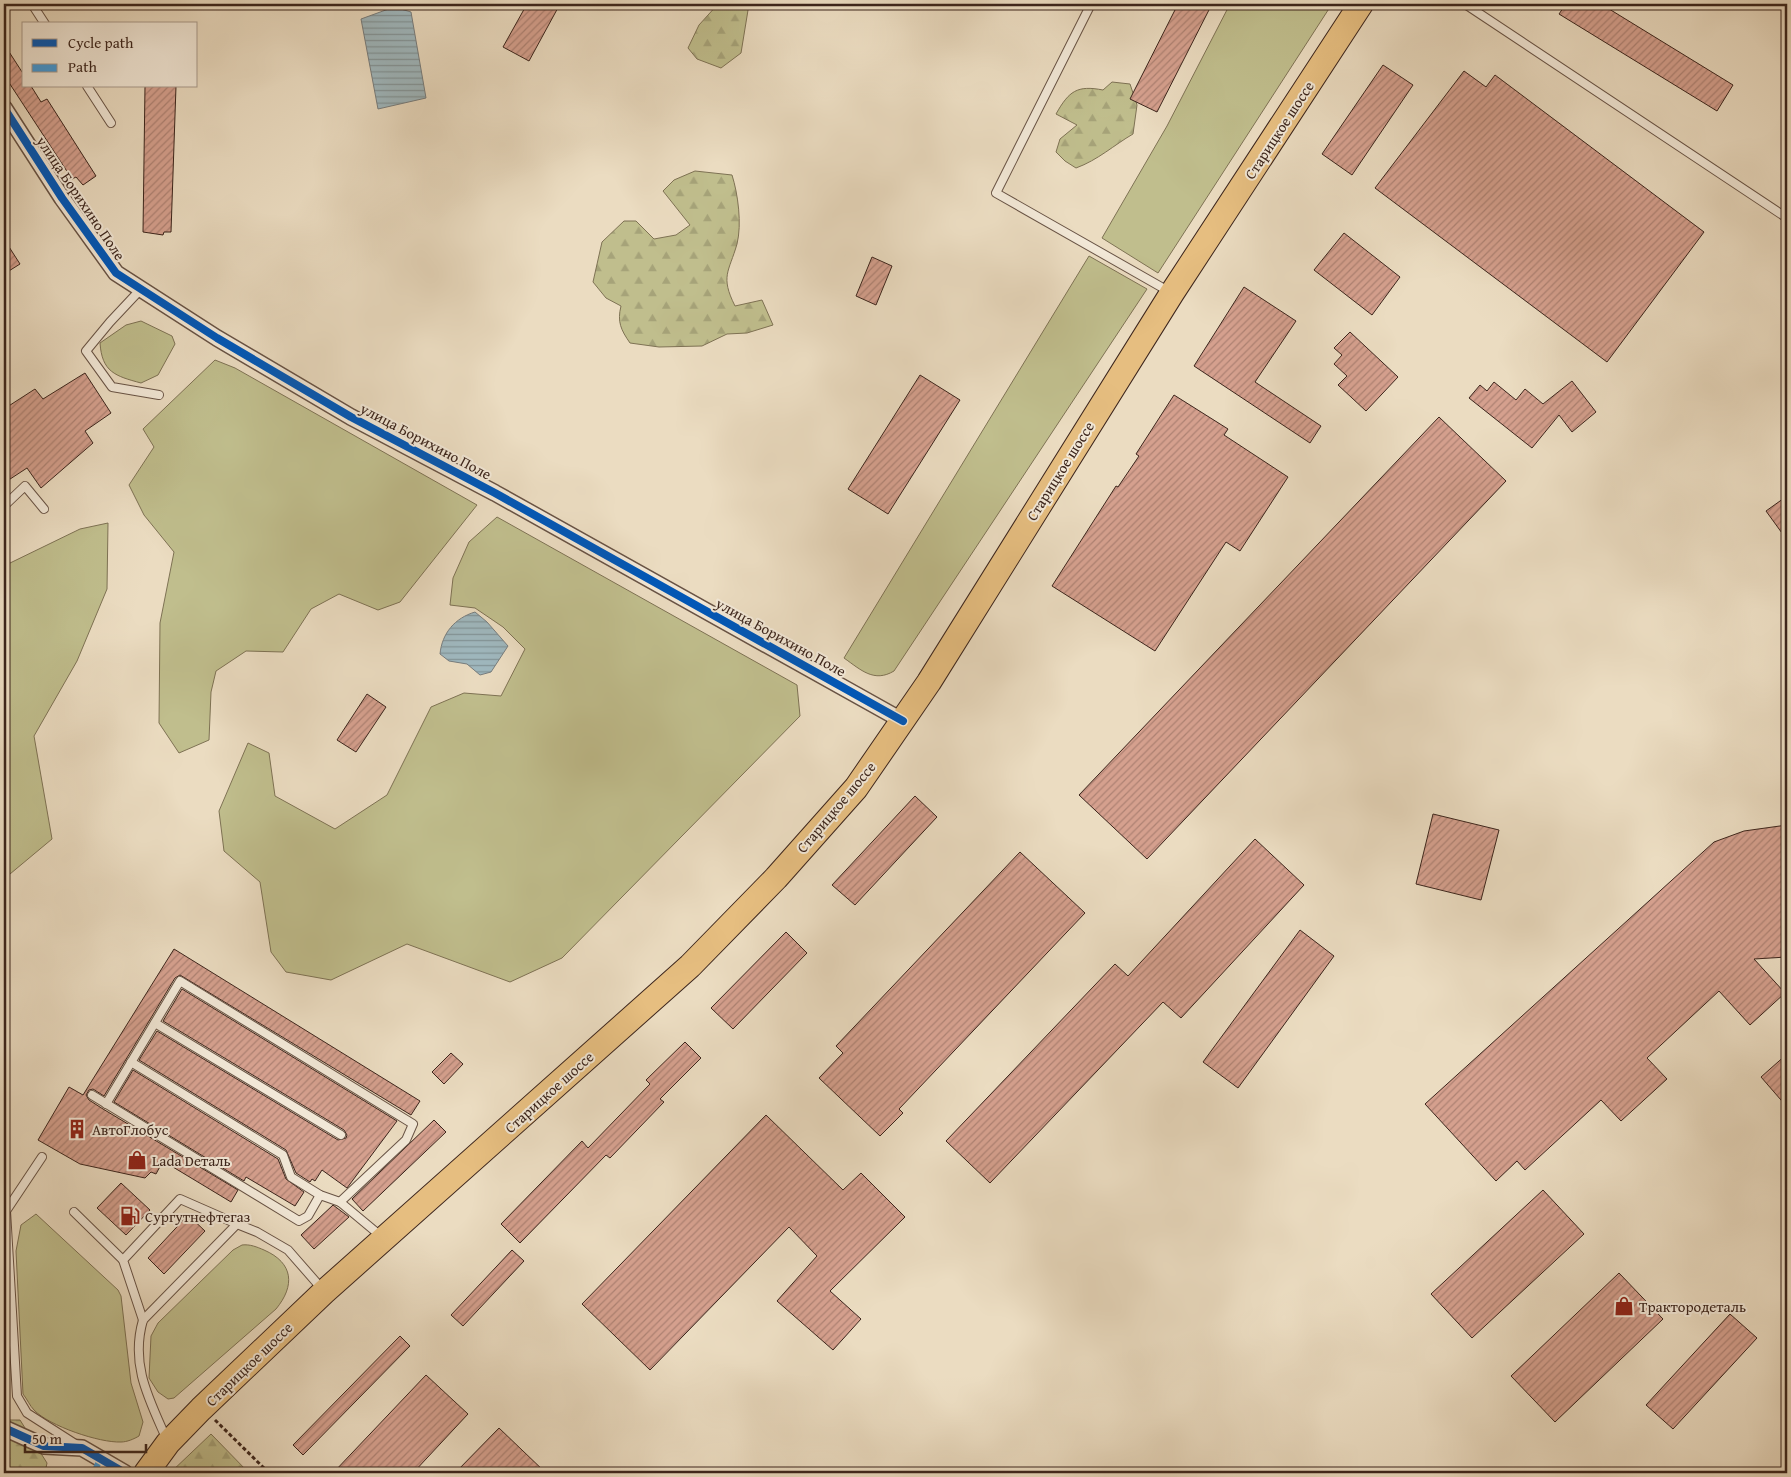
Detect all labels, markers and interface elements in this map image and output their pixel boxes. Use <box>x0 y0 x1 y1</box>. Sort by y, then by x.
legend <box>22 22 198 88</box>
text: Cycle path <box>68 32 134 53</box>
text: Path <box>68 56 97 77</box>
street label: Старицкое шоссе <box>1239 77 1319 183</box>
street label: улица Борихино Поле <box>31 131 130 264</box>
street label: улица Борихино Поле <box>356 397 495 484</box>
street label: Старицкое шоссе <box>1021 417 1099 525</box>
street label: улица Борихино Поле <box>711 592 850 682</box>
street label: Старицкое шоссе <box>792 757 880 857</box>
street label: Старицкое шоссе <box>500 1046 598 1138</box>
building icon: АвтоГлобус <box>66 1118 88 1140</box>
place label: АвтоГлобус <box>92 1119 169 1140</box>
shop icon: Lada Dеталь <box>126 1149 148 1171</box>
place label: Lada Dеталь <box>152 1150 231 1171</box>
fuel station icon: Сургутнефтегаз <box>119 1205 141 1227</box>
place label: Сургутнефтегаз <box>145 1206 250 1227</box>
shop icon: Трактородеталь <box>1613 1295 1635 1317</box>
place label: Трактородеталь <box>1639 1296 1746 1317</box>
street label: Старицкое шоссе <box>201 1317 297 1411</box>
scale bar <box>25 1422 146 1454</box>
text: 50 m <box>32 1428 63 1449</box>

